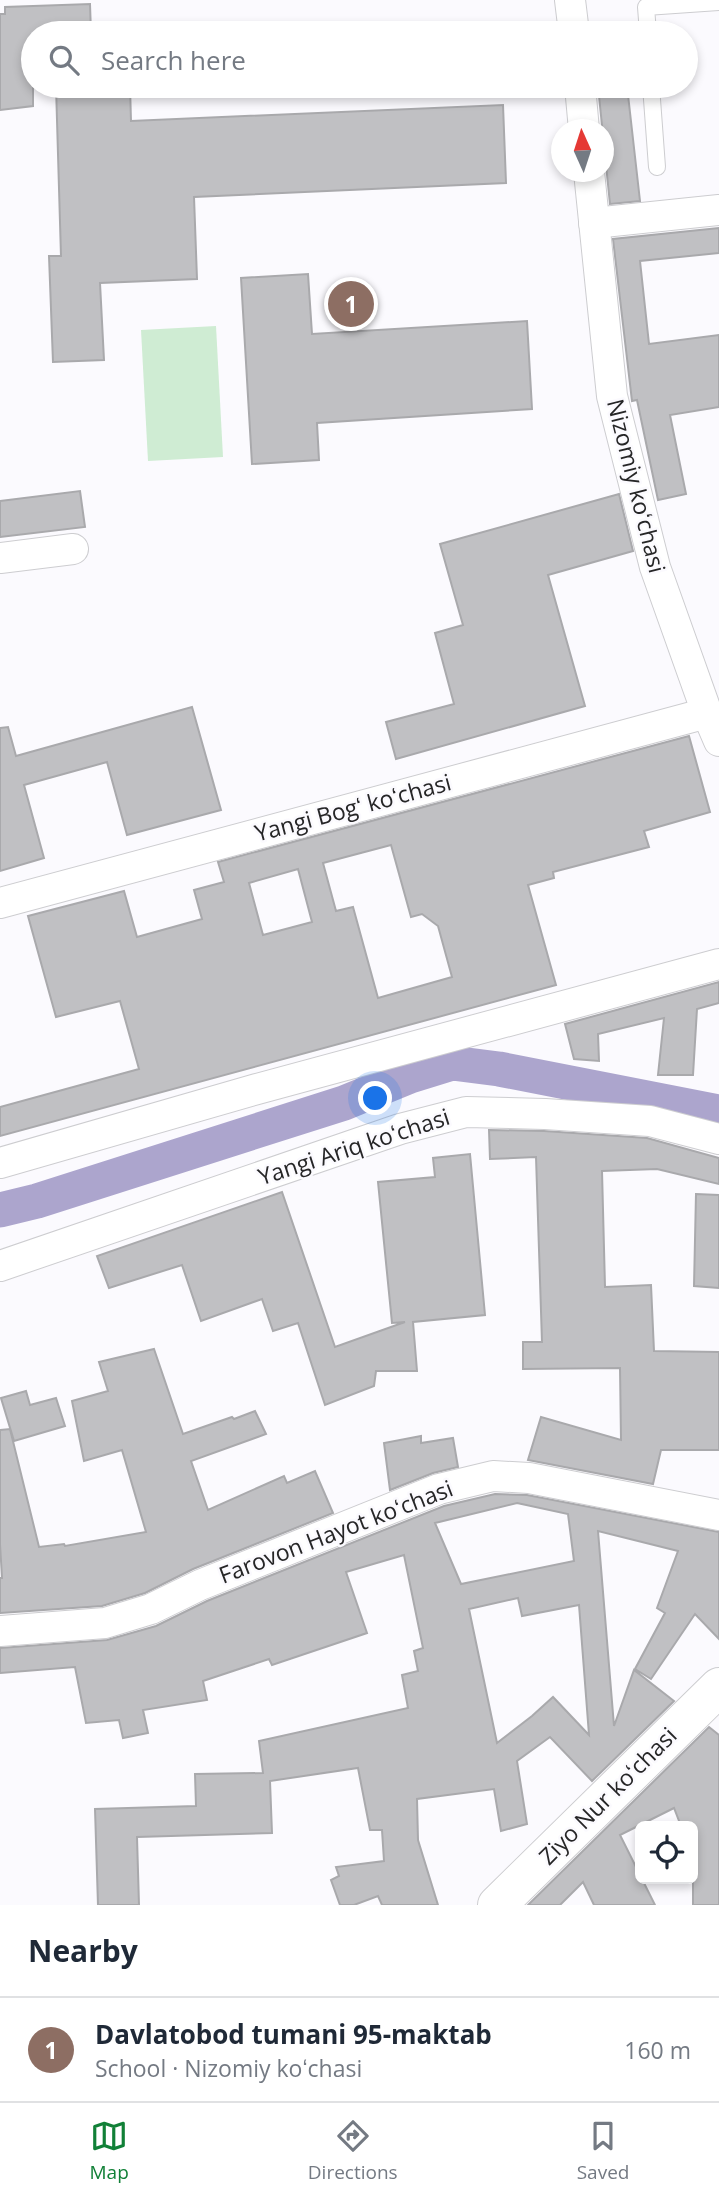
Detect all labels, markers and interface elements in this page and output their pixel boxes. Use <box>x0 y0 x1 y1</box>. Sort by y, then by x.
search box <box>21 21 698 98</box>
icon: search <box>45 41 83 79</box>
text: Search here <box>101 42 246 78</box>
north arrow <box>551 119 614 182</box>
pin: 1 <box>328 278 374 330</box>
street label: Nizomiy koʻchasi <box>600 396 674 576</box>
street label: Yangi Bogʻ koʻchasi <box>251 765 454 849</box>
your location <box>358 1081 392 1115</box>
street label: Yangi Ariq koʻchasi <box>254 1100 454 1192</box>
street label: Farovon Hayot koʻchasi <box>214 1472 457 1590</box>
street label: Ziyo Nur koʻchasi <box>531 1719 683 1871</box>
map controls <box>635 1821 698 1884</box>
button: locate <box>635 1821 698 1884</box>
text: Nearby <box>28 1930 138 1971</box>
text: Davlatobod tumani 95-maktab <box>95 2016 492 2052</box>
text: 1 <box>44 2034 58 2066</box>
text: 160 m <box>624 2034 691 2066</box>
text: School · Nizomiy koʻchasi <box>95 2052 362 2084</box>
tab: Map <box>90 2117 129 2185</box>
tab: Directions <box>308 2117 398 2185</box>
tab: Saved <box>577 2117 629 2185</box>

